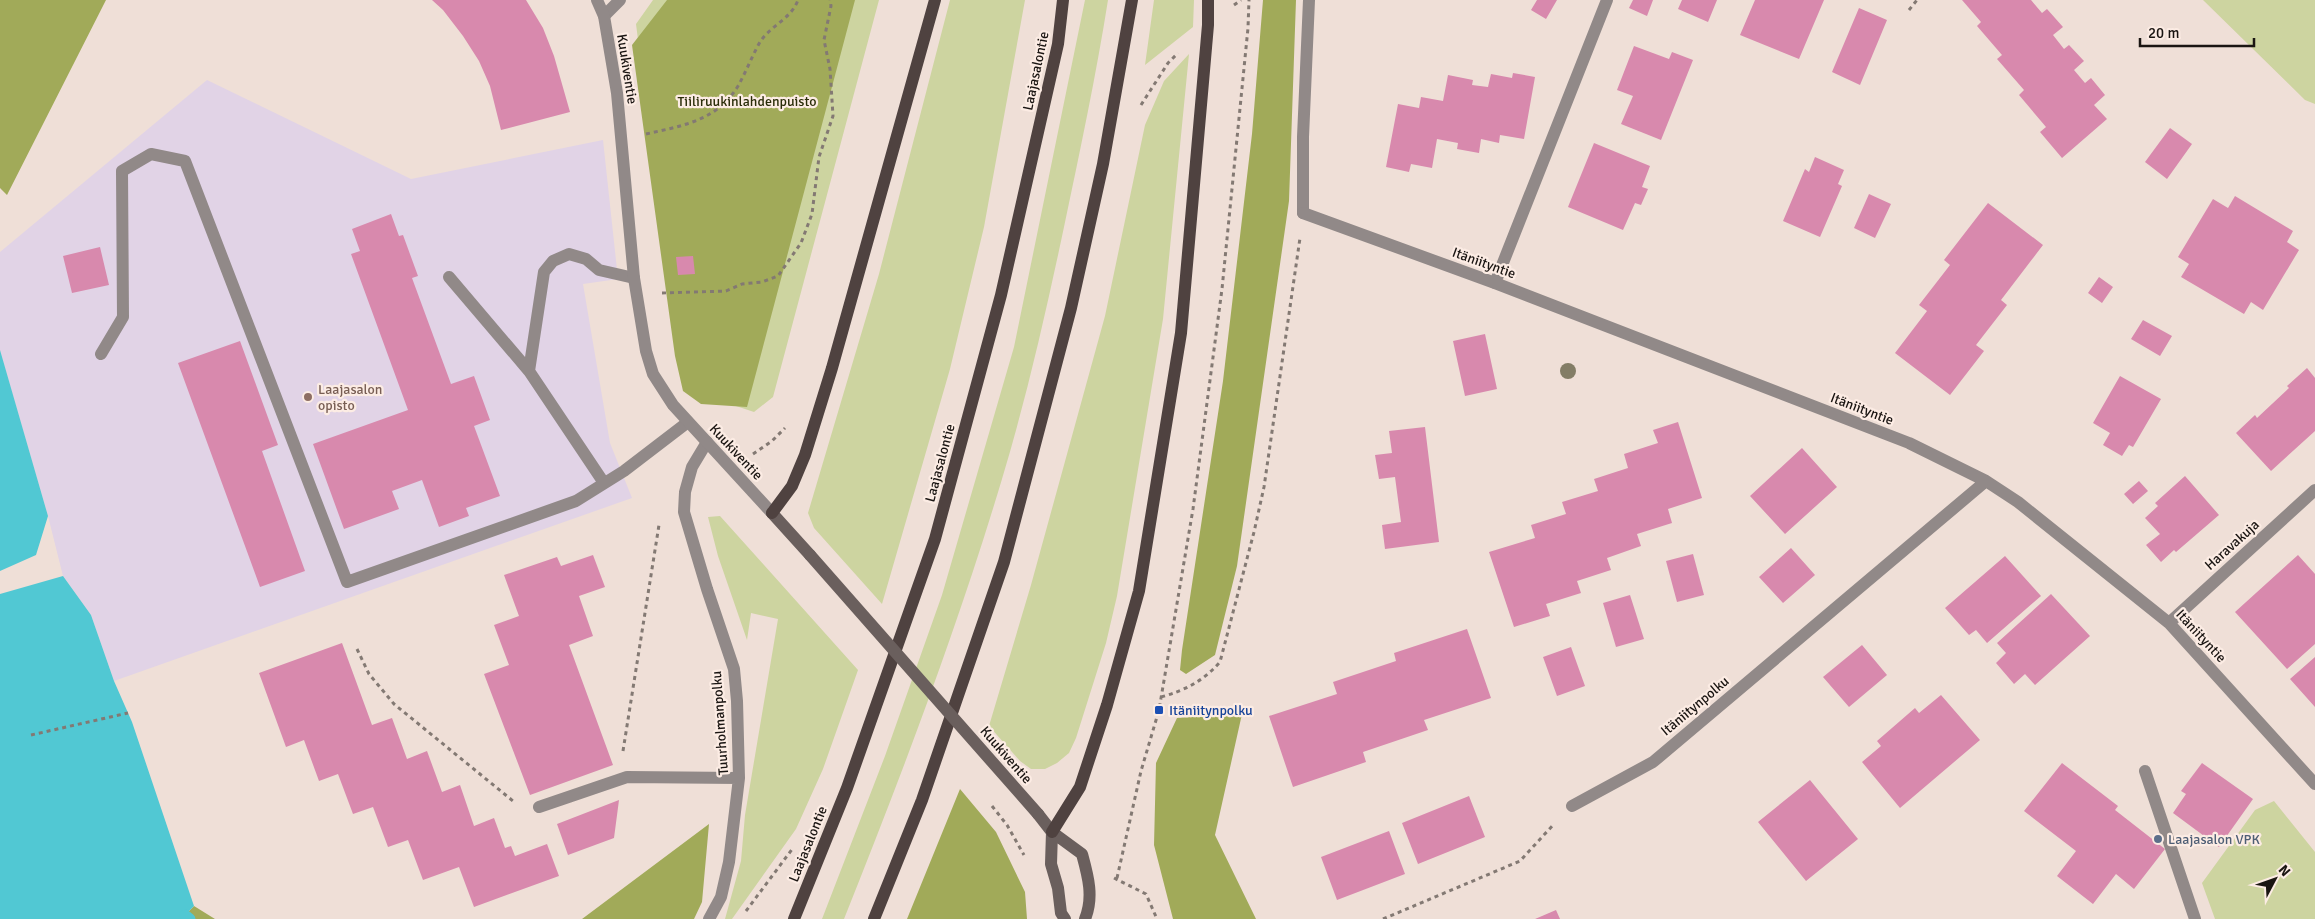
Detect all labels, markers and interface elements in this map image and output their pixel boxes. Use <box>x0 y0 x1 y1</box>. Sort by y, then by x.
scale bar <box>2140 15 2254 47</box>
text: 20 m <box>2148 24 2179 42</box>
street label: Laajasalontie <box>1019 30 1053 112</box>
street label: Kuukiventie <box>613 33 641 105</box>
park label: Tiiliruukinlahdenpuisto <box>677 93 817 110</box>
street label: Itäniityntie <box>1450 244 1518 282</box>
place label: Laajasalon opisto <box>318 381 383 414</box>
street label: Itäniityntie <box>1828 389 1896 429</box>
marker: Laajasalon opisto <box>302 391 314 403</box>
street label: Kuukiventie <box>706 420 766 484</box>
street label: Laajasalontie <box>921 422 959 504</box>
street label: Haravakuja <box>2201 516 2263 574</box>
street label: Itäniityntie <box>2172 606 2230 666</box>
street label: Tuurholmanpolku <box>708 670 732 776</box>
street label: Itäniitynpolku <box>1657 673 1733 739</box>
place label: Itäniitynpolku <box>1169 702 1253 719</box>
marker: Itäniitynpolku <box>1153 704 1165 716</box>
street label: Kuukiventie <box>976 723 1036 787</box>
street label: Laajasalontie <box>785 804 831 884</box>
place label: Laajasalon VPK <box>2168 831 2261 848</box>
marker: Laajasalon VPK <box>2152 833 2164 845</box>
north arrow <box>2250 854 2300 904</box>
text: N <box>2275 862 2294 880</box>

